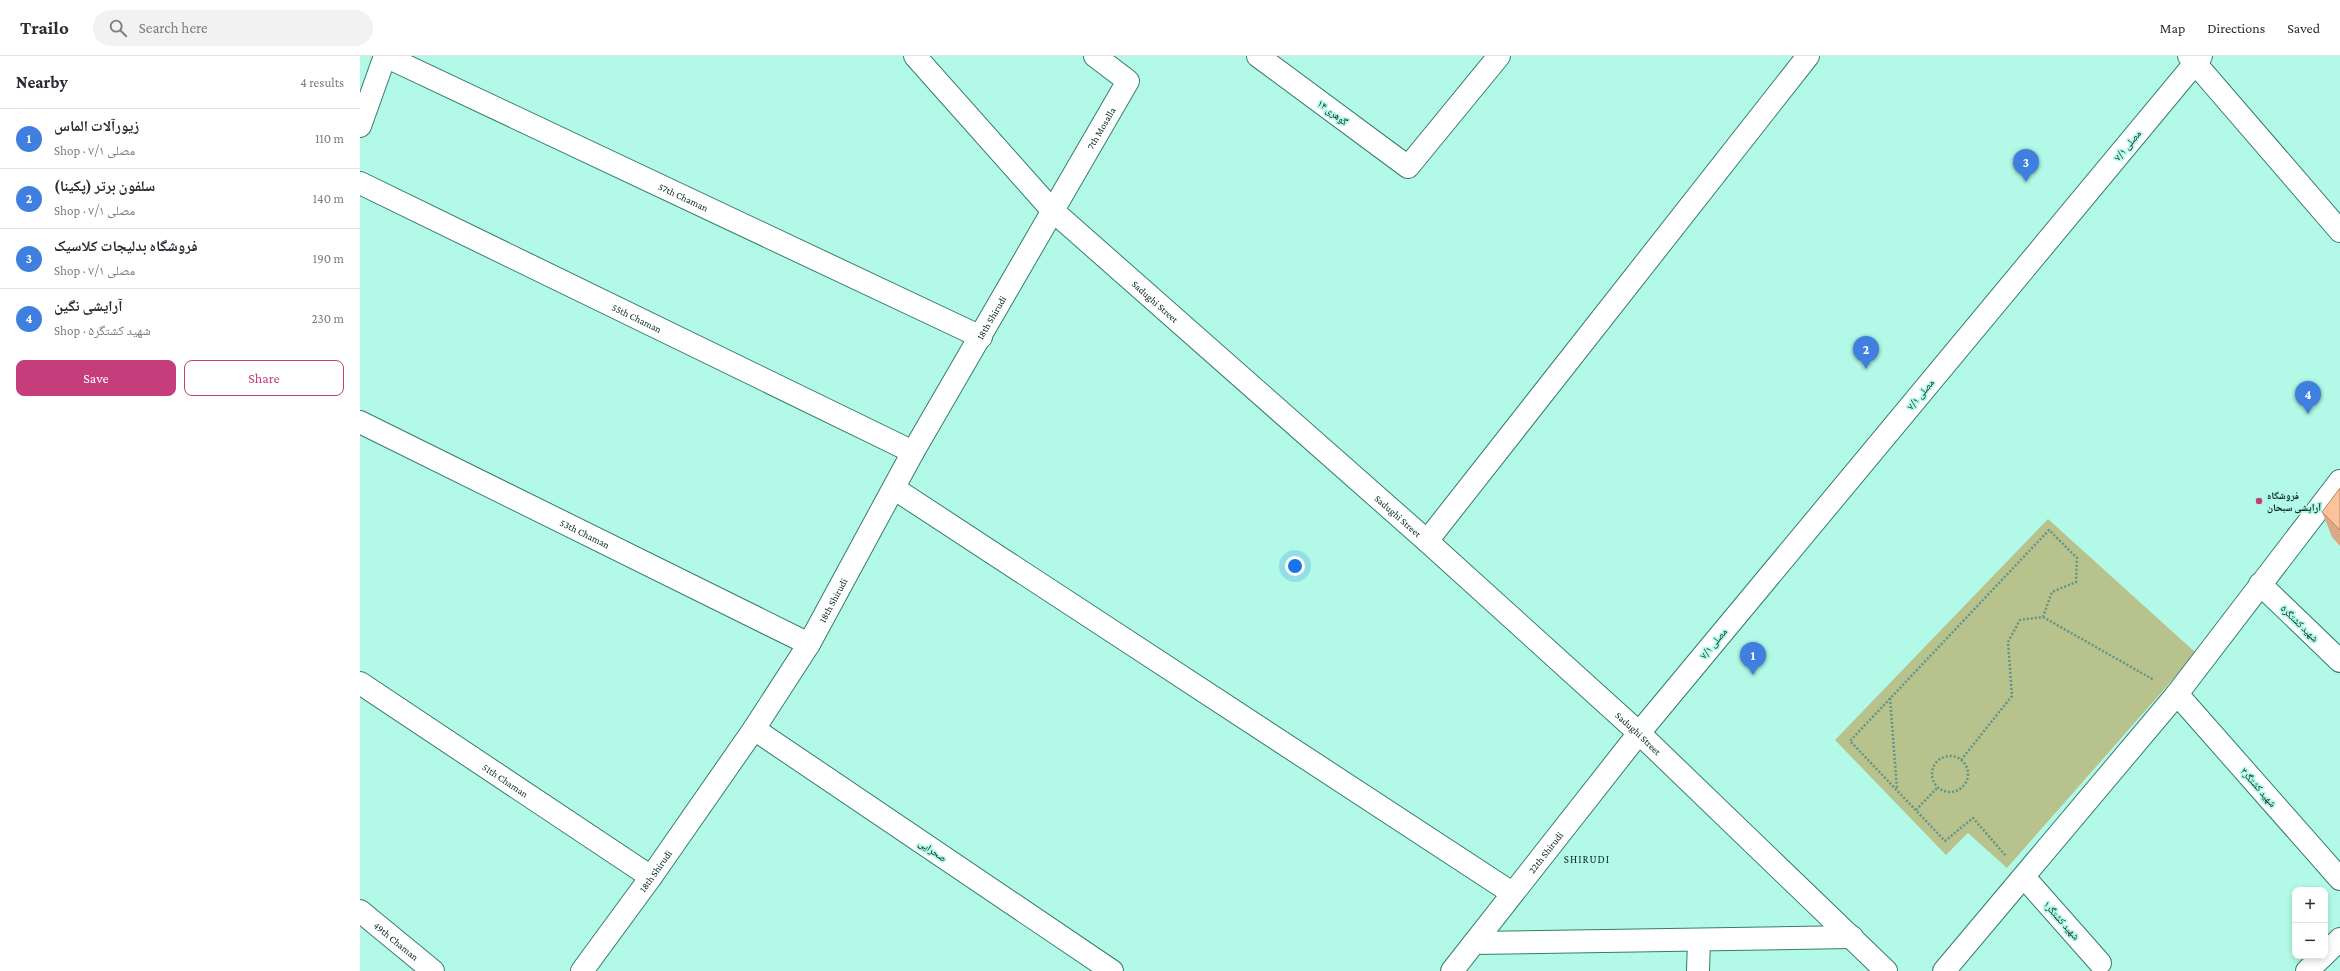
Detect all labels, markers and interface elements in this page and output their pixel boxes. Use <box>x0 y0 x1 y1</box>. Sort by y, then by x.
search box <box>93 10 373 46</box>
text: Trailo <box>20 17 69 38</box>
icon: search <box>107 17 129 39</box>
text: Search here <box>139 20 208 36</box>
text: Map <box>2160 20 2185 36</box>
text: Directions <box>2207 20 2265 36</box>
text: Saved <box>2287 20 2320 36</box>
text: Nearby <box>16 73 68 92</box>
text: 4 results <box>300 75 344 90</box>
street label: گوهری ۱۴ <box>1315 97 1350 128</box>
street label: 7th Mosalla <box>1085 105 1118 151</box>
text: زیورآلات الماس <box>54 118 139 134</box>
street label: مصلی ۷/۱ <box>2112 128 2144 163</box>
text: 1 <box>27 131 31 146</box>
text: 110 m <box>315 131 344 146</box>
text: Shop · مصلی ۷/۱ <box>54 143 135 158</box>
pin: 3 <box>2013 149 2039 182</box>
text: سلفون برتر (پکینا) <box>54 178 155 194</box>
street label: 57th Chaman <box>657 181 710 214</box>
text: 2 <box>26 191 32 206</box>
text: 140 m <box>313 191 344 206</box>
text: Shop · مصلی ۷/۱ <box>54 203 135 218</box>
text: فروشگاه بدلیجات کلاسیک <box>54 238 198 254</box>
text: 3 <box>26 251 32 266</box>
text: 190 m <box>313 251 344 266</box>
text: Shop · مصلی ۷/۱ <box>54 263 135 278</box>
street label: Sadughi Street <box>1130 278 1181 325</box>
street label: 18th Shirudi <box>974 294 1009 342</box>
text: آرایشی نگین <box>54 298 123 314</box>
street label: 55th Chaman <box>610 301 664 335</box>
text: 4 <box>25 311 33 326</box>
text: 230 m <box>311 311 344 326</box>
text: Shop · شهید کشتگر۵ <box>54 323 151 338</box>
pin: 2 <box>1853 336 1879 369</box>
button: Save <box>16 360 176 396</box>
button: Share <box>184 360 344 396</box>
street label: مصلی ۷/۱ <box>1905 377 1937 412</box>
pin: 4 <box>2295 381 2321 414</box>
place label: فروشگاه آرایشی سبحان <box>2267 490 2321 514</box>
street label: Sadughi Street <box>1373 493 1424 540</box>
marker: فروشگاه آرایشی سبحان <box>2254 496 2264 506</box>
street label: 53th Chaman <box>558 517 612 551</box>
your location <box>1285 556 1305 576</box>
street label: 18th Shirudi <box>817 576 850 624</box>
street label: شهید کشتگر۵ <box>2278 603 2321 644</box>
street label: مصلی ۷/۱ <box>1698 626 1730 661</box>
pin: 1 <box>1740 642 1766 675</box>
street label: Sadughi Street <box>1613 710 1664 758</box>
street label: 51th Chaman <box>480 761 531 800</box>
street label: شهید کشتگر۳ <box>2239 766 2279 810</box>
street label: 22th Shirudi <box>1526 829 1566 875</box>
street label: صحرایی <box>916 837 949 865</box>
street label: 18th Shirudi <box>637 848 674 894</box>
district label: SHIRUDI <box>1564 853 1610 865</box>
map controls <box>2292 887 2328 959</box>
button: + <box>2292 887 2328 923</box>
street label: شهید کشتگر۱ <box>2041 899 2082 942</box>
street label: 49th Chaman <box>371 920 421 963</box>
button: − <box>2292 923 2328 959</box>

